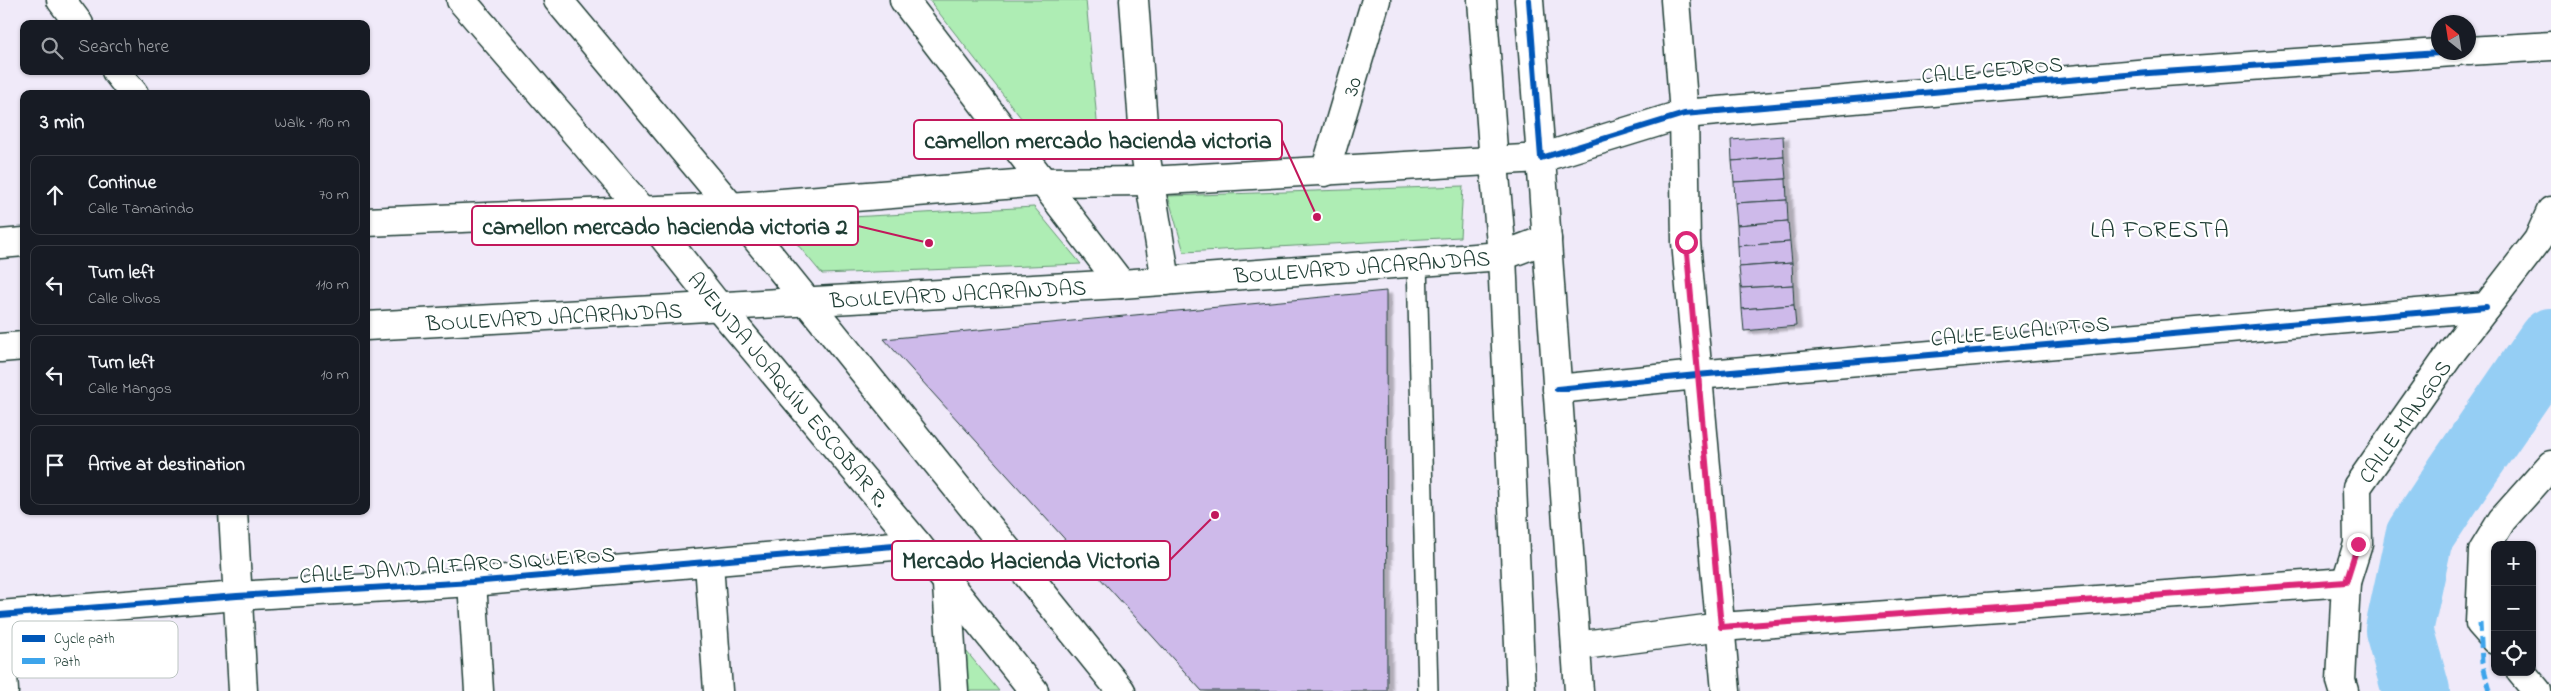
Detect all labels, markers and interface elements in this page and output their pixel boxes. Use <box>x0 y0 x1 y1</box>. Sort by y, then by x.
north arrow <box>2431 15 2476 60</box>
search box <box>20 20 370 75</box>
icon: search <box>38 34 66 62</box>
text: Search here <box>78 34 169 61</box>
street label: CALLE CEDROS <box>1920 50 2064 94</box>
street label: 30 <box>1336 73 1372 100</box>
text: 3 min <box>40 108 84 138</box>
text: Walk · 190 m <box>275 111 350 135</box>
callout: camellon mercado hacienda victoria <box>914 120 1282 159</box>
text: camellon mercado hacienda victoria <box>924 125 1272 160</box>
text: Continue <box>88 170 156 197</box>
icon: ahead <box>41 181 69 209</box>
text: 70 m <box>319 183 349 207</box>
text: Calle Tamarindo <box>88 197 194 221</box>
callout: camellon mercado hacienda victoria 2 <box>472 206 858 245</box>
text: camellon mercado hacienda victoria 2 <box>482 211 848 246</box>
district label: LA FORESTA <box>2090 214 2230 249</box>
route start <box>1675 231 1698 254</box>
street label: BOULEVARD JACARANDAS <box>1232 244 1491 294</box>
text: Turn left <box>88 260 155 287</box>
street label: AVENIDA JOAQUÍN ESCOBAR R. <box>678 266 895 516</box>
icon: left <box>41 271 69 299</box>
text: 110 m <box>315 273 349 297</box>
street label: BOULEVARD JACARANDAS <box>828 273 1087 319</box>
text: Calle Olivos <box>88 287 161 311</box>
street label: BOULEVARD JACARANDAS <box>424 296 683 342</box>
street label: CALLE EUCALIPTOS <box>1929 309 2111 357</box>
text: Turn left <box>88 350 155 377</box>
street label: CALLE MANGOS <box>2352 354 2461 491</box>
icon: left <box>41 361 69 389</box>
text: 10 m <box>321 363 349 387</box>
text: Calle Mangos <box>88 377 172 401</box>
icon: arrive <box>41 451 69 479</box>
text: Arrive at destination <box>88 452 245 479</box>
route end <box>2347 533 2370 556</box>
street label: CALLE DAVID ALFARO SIQUEIROS <box>298 540 616 594</box>
callout: Mercado Hacienda Victoria <box>892 541 1170 580</box>
map controls <box>2491 541 2536 676</box>
button: + <box>2491 541 2536 586</box>
text: Mercado Hacienda Victoria <box>902 545 1160 580</box>
button: − <box>2491 586 2536 631</box>
legend <box>12 621 178 678</box>
text: Cycle path <box>54 629 115 651</box>
button: locate <box>2491 631 2536 676</box>
text: Path <box>54 652 80 673</box>

